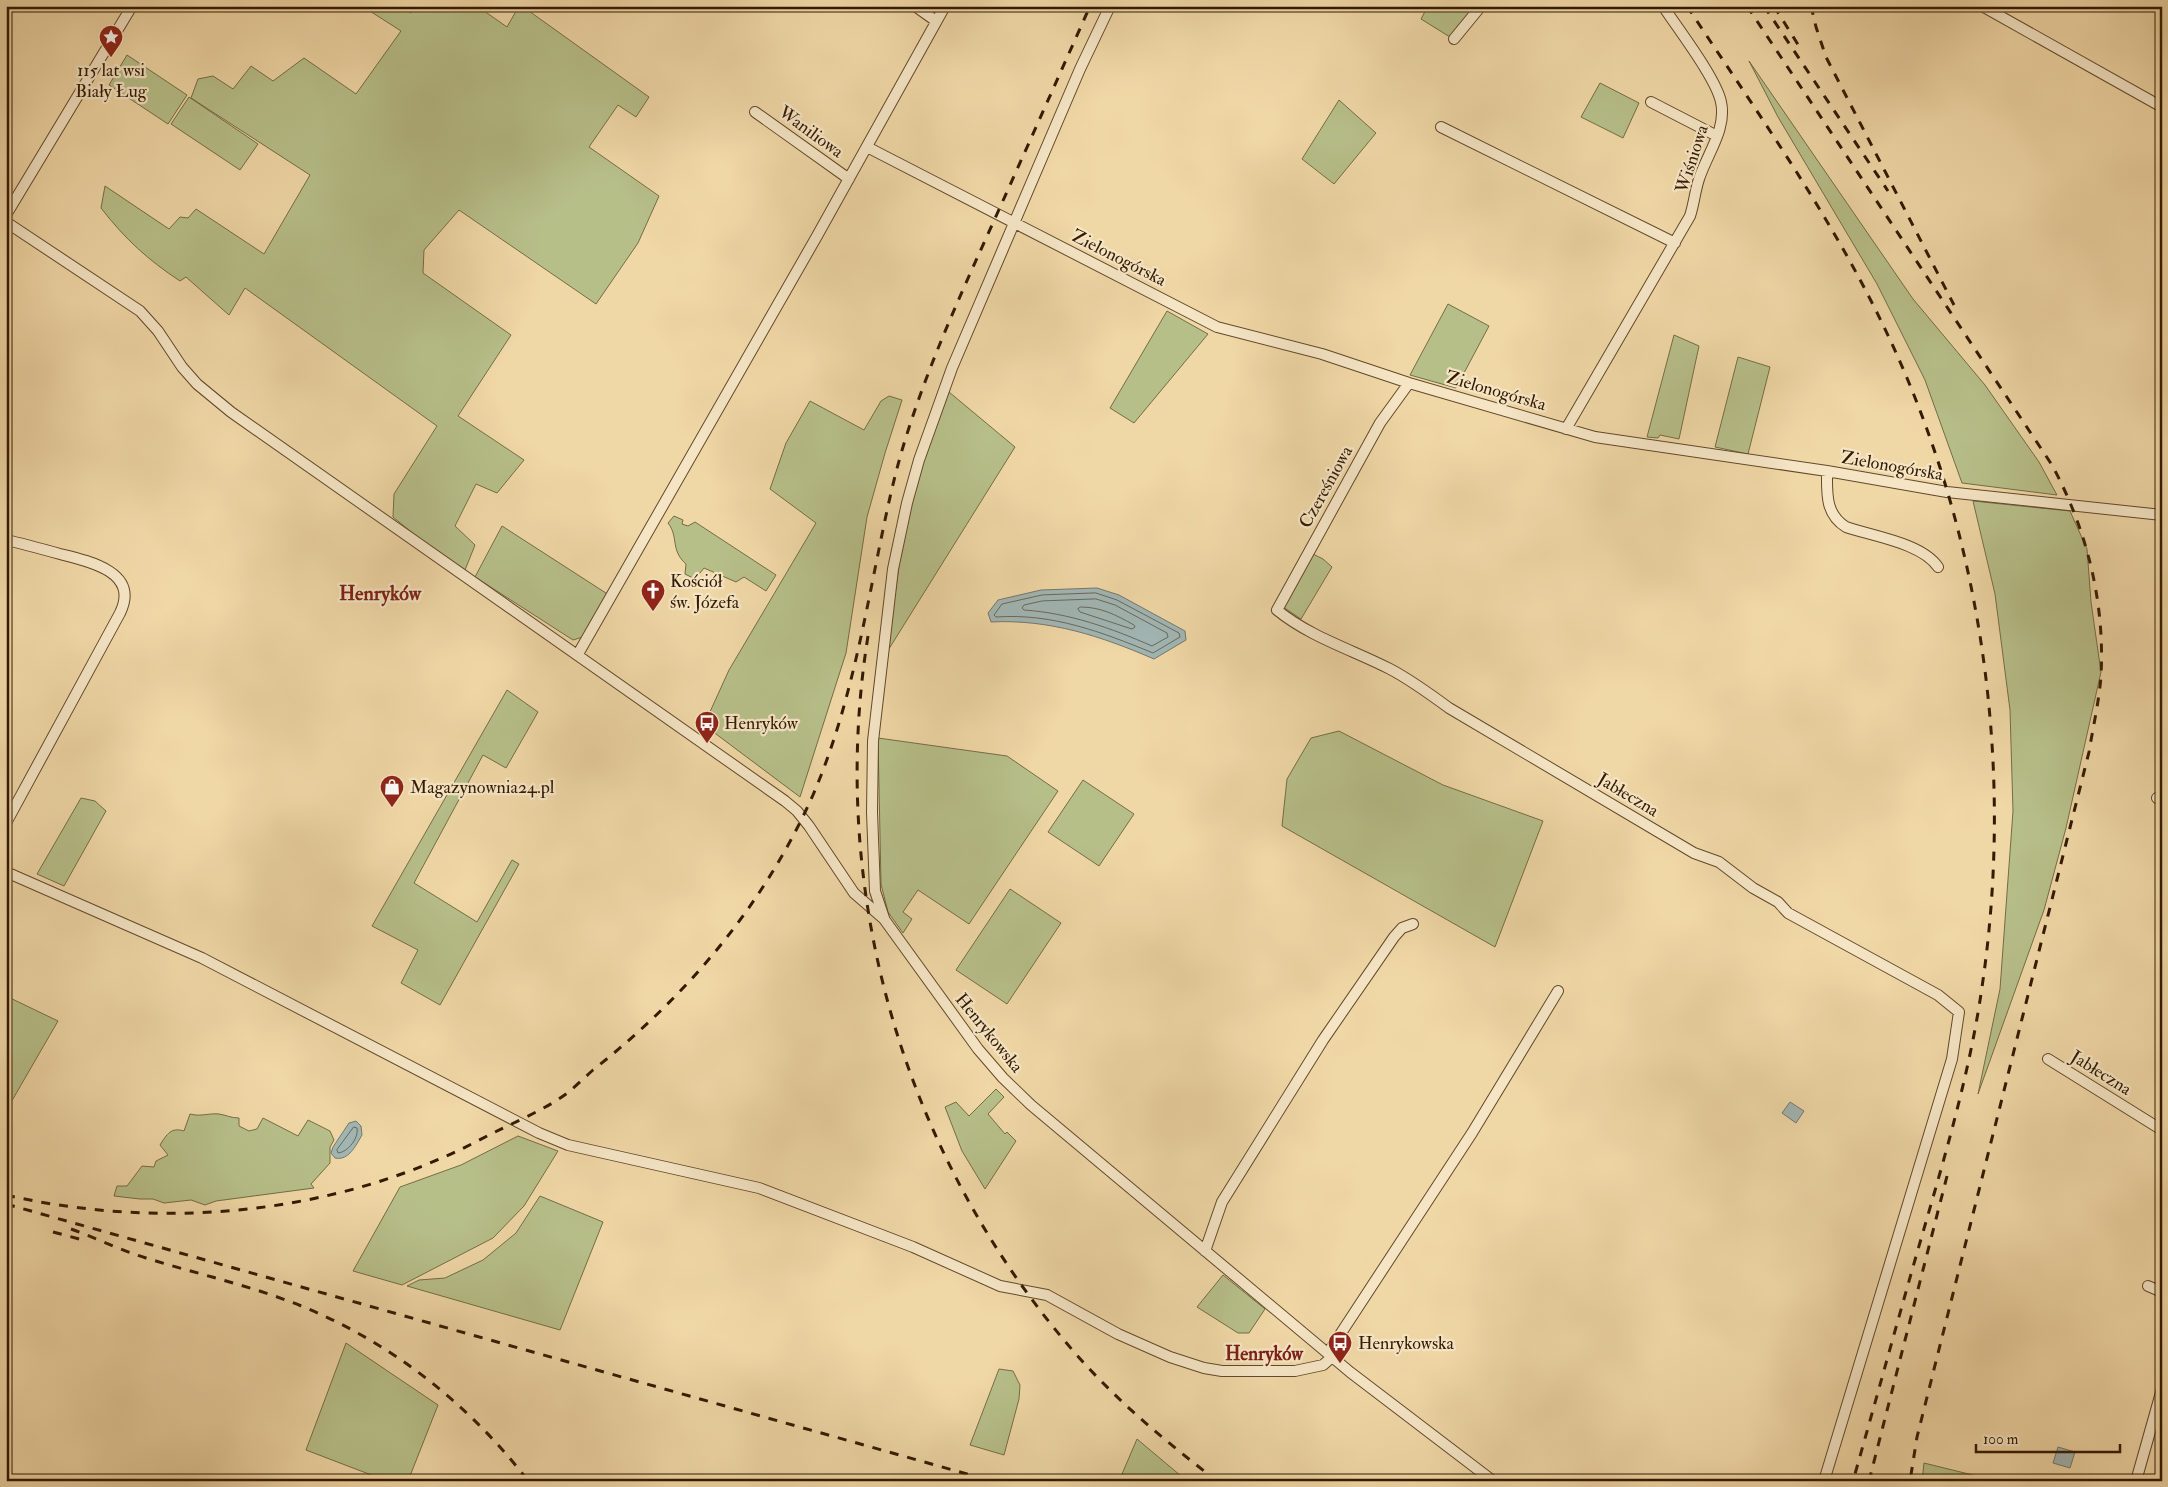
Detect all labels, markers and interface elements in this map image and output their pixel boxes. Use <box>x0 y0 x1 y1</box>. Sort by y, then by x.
place icon: 115 lat wsi Biały Ług <box>98 24 124 58</box>
place label: 115 lat wsi Biały Ług <box>75 59 148 103</box>
street label: Waniliowa <box>773 100 848 164</box>
street label: Wiśniowa <box>1670 121 1714 197</box>
street label: Zielonogórska <box>1068 224 1171 292</box>
street label: Zielonogórska <box>1443 366 1549 416</box>
street label: Czereśniowa <box>1294 441 1358 532</box>
street label: Zielonogórska <box>1839 446 1945 486</box>
place label: Kościół św. Józefa <box>670 570 740 614</box>
church icon: Kościół św. Józefa <box>640 578 666 612</box>
district label: Henryków <box>339 581 422 607</box>
bus stop icon: Henryków <box>694 710 720 744</box>
place label: Henryków <box>724 712 799 735</box>
street label: Jabłeczna <box>1592 767 1663 823</box>
shop icon: Magazynownia24.pl <box>379 774 405 808</box>
place label: Magazynownia24.pl <box>410 776 555 799</box>
street label: Henrykowska <box>950 988 1029 1078</box>
street label: Jabłeczna <box>2065 1045 2136 1101</box>
bus stop icon: Henrykowska <box>1327 1330 1353 1364</box>
place label: Henrykowska <box>1358 1332 1455 1355</box>
district label: Henryków <box>1225 1342 1304 1367</box>
scale bar <box>1976 1422 2119 1454</box>
text: 100 m <box>1983 1430 2019 1449</box>

